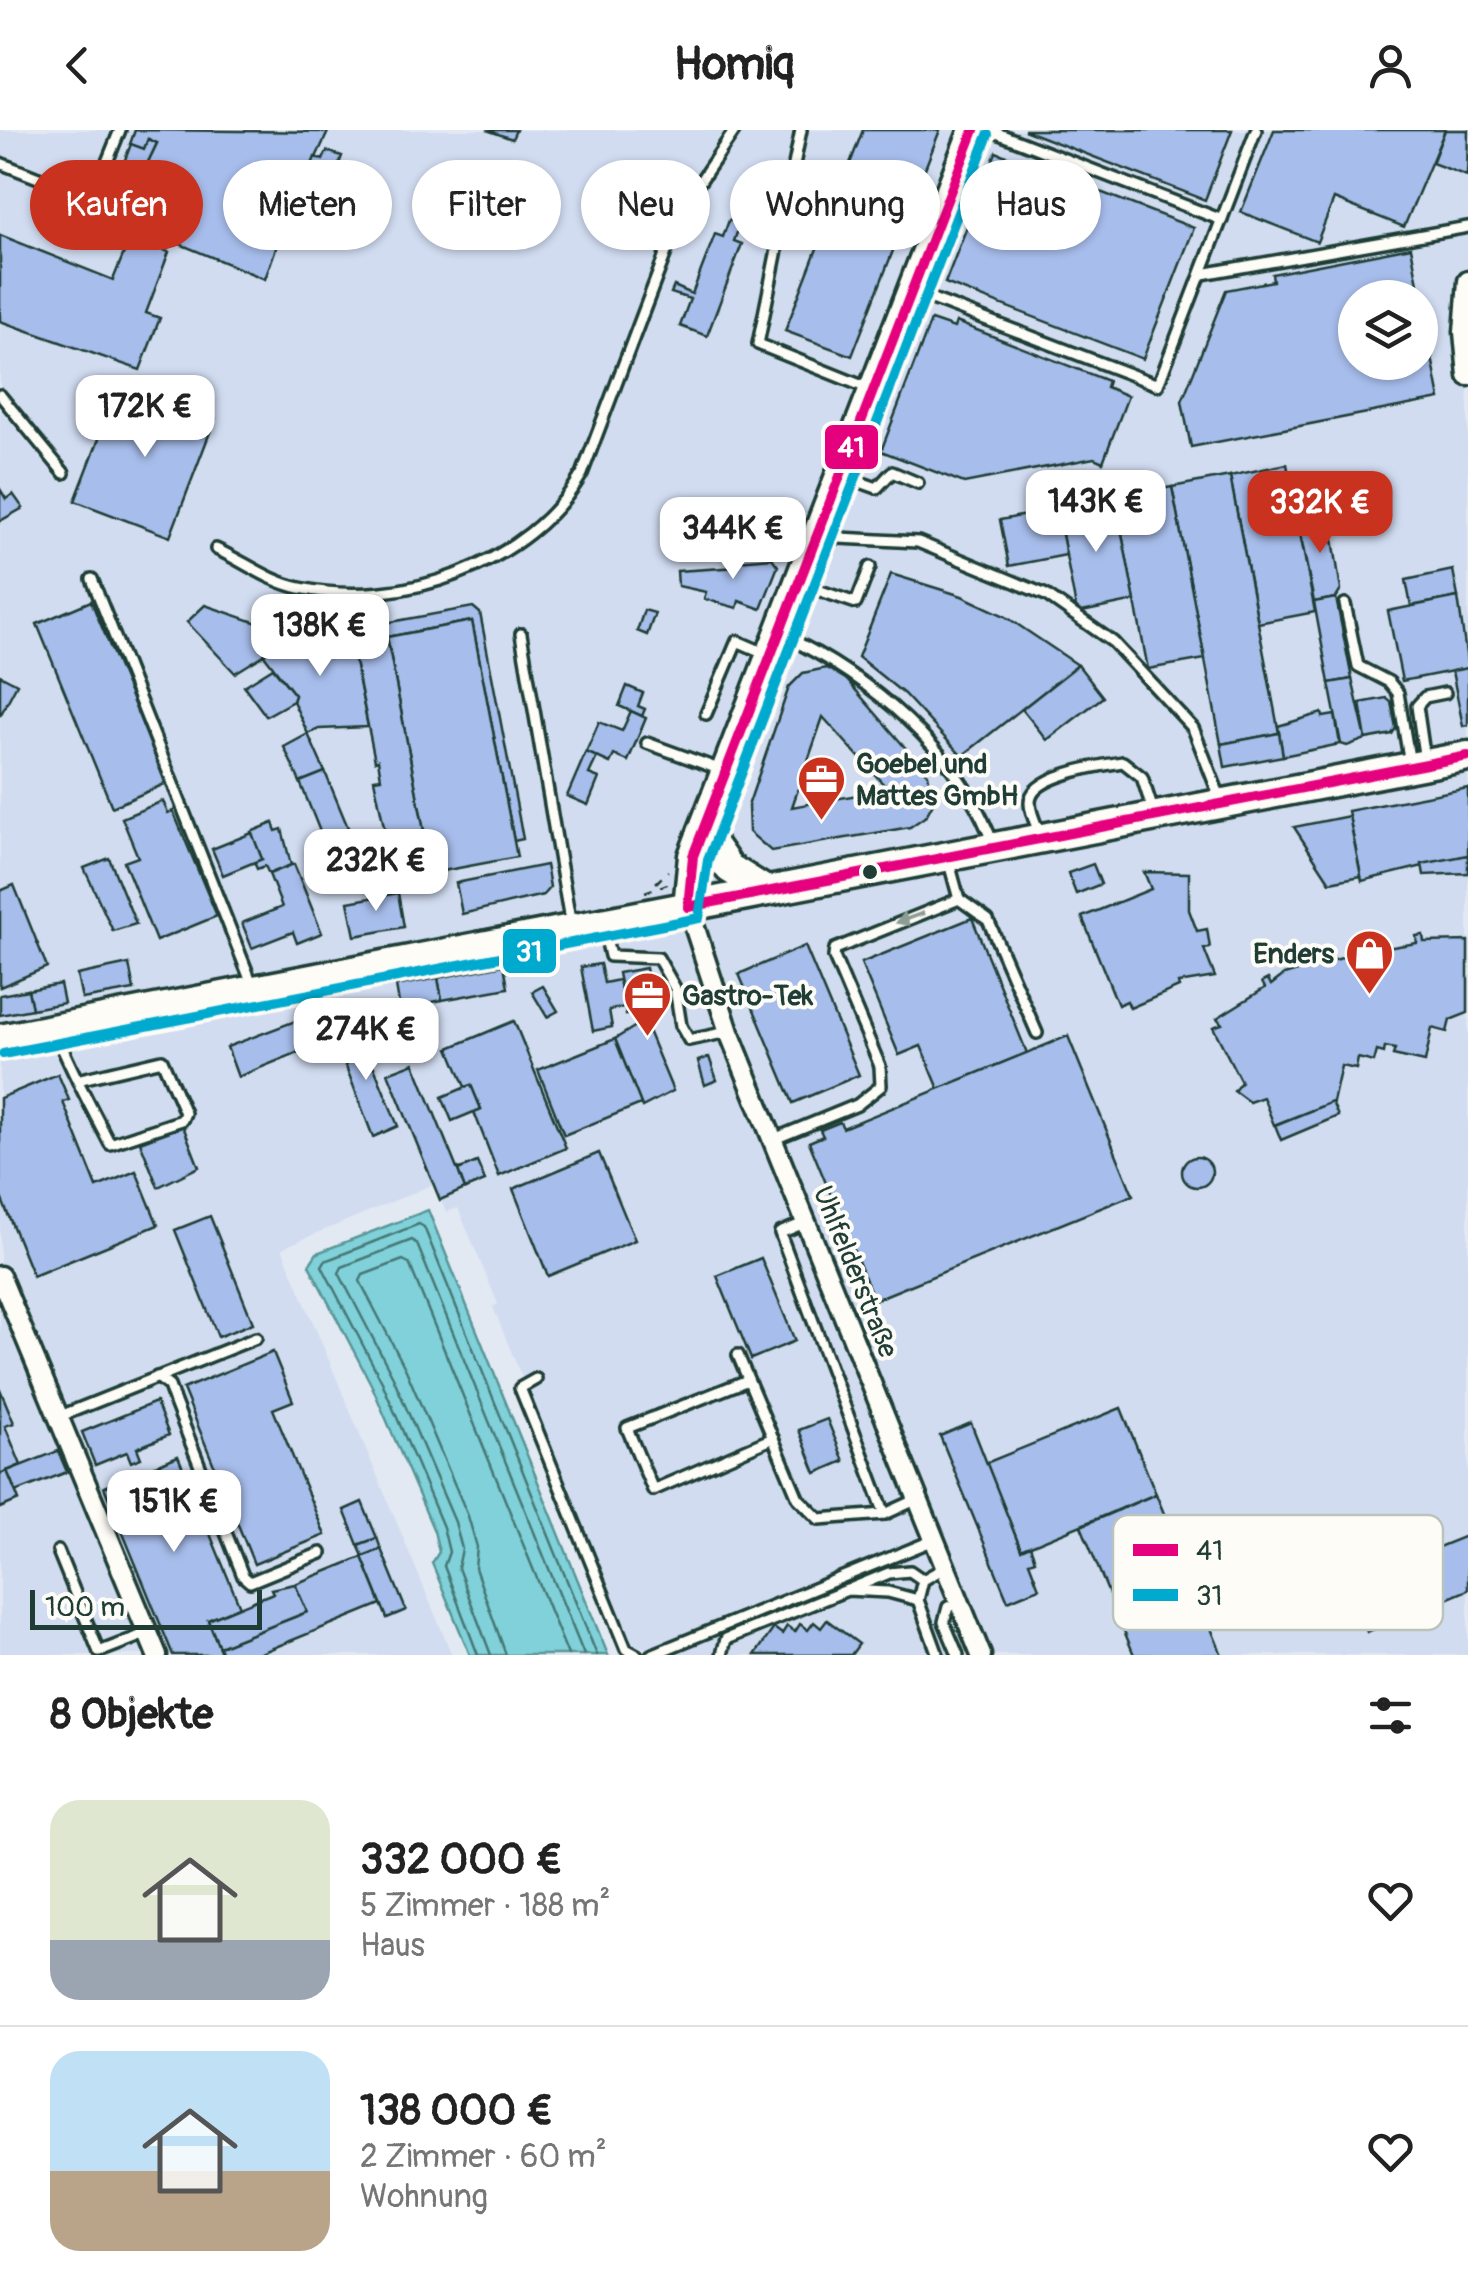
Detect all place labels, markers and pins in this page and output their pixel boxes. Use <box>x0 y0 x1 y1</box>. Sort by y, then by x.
pin: 172K € <box>64 375 226 460</box>
pin: 143K € <box>1015 470 1177 555</box>
pin: 332K € <box>1239 471 1401 556</box>
pin: 344K € <box>652 497 814 582</box>
pin: 138K € <box>239 594 401 679</box>
place label: Goebel und Mattes GmbH <box>856 747 1018 814</box>
office icon: Goebel und Mattes GmbH <box>795 754 847 822</box>
pin: 232K € <box>295 829 457 914</box>
unlabelled marker <box>860 862 880 882</box>
shop icon: Enders <box>1343 928 1395 996</box>
place label: Enders <box>1253 937 1334 972</box>
office icon: Gastro-Tek <box>621 970 673 1038</box>
place label: Gastro-Tek <box>682 979 813 1014</box>
pin: 274K € <box>285 998 447 1083</box>
pin: 151K € <box>93 1470 255 1555</box>

